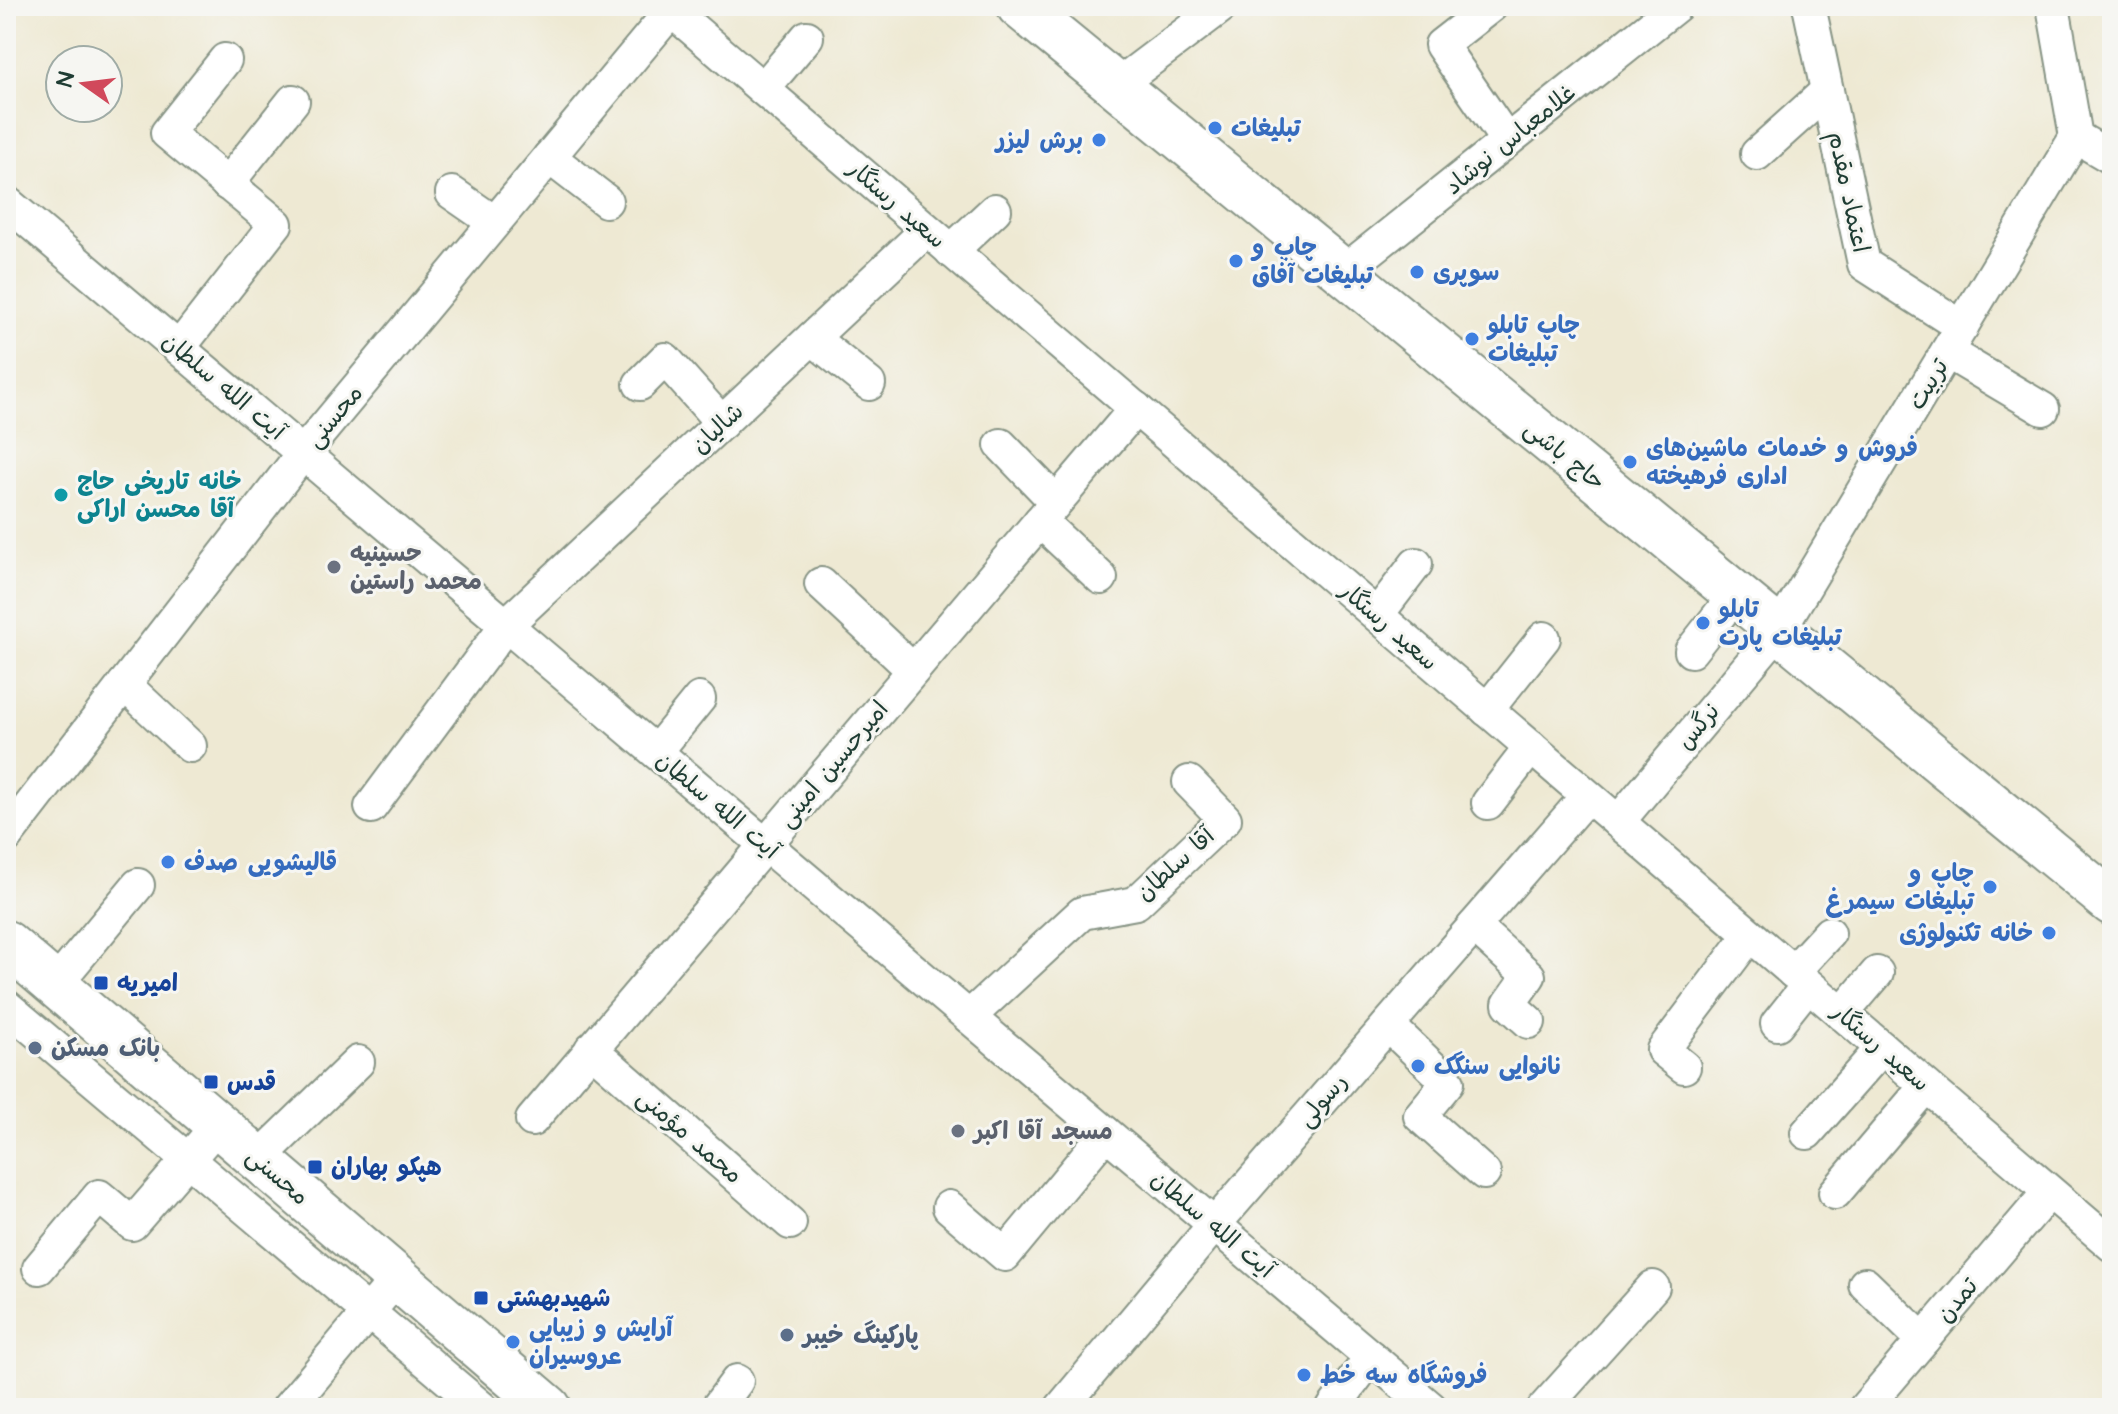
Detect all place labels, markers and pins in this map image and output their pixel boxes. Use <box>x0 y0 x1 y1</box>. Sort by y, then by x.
place label: تبلیغات <box>1231 112 1301 146</box>
marker: تبلیغات <box>1206 119 1224 137</box>
place label: برش لیزر <box>994 124 1083 158</box>
marker: برش لیزر <box>1090 131 1108 149</box>
place label: چاپ و تبلیغات آفاق <box>1250 231 1374 293</box>
marker: چاپ و تبلیغات آفاق <box>1227 252 1245 270</box>
place label: سوپری <box>1433 256 1499 290</box>
marker: سوپری <box>1408 263 1426 281</box>
place label: چاپ تابلو تبلیغات <box>1486 309 1580 371</box>
marker: چاپ تابلو تبلیغات <box>1463 330 1481 348</box>
place label: فروش و خدمات ماشین‌های اداری فرهیخته <box>1646 432 1918 494</box>
marker: فروش و خدمات ماشین‌های اداری فرهیخته <box>1621 453 1639 471</box>
place label: خانه تاریخی حاج آقا محسن اراکی <box>77 465 241 527</box>
marker: خانه تاریخی حاج آقا محسن اراکی <box>52 486 70 504</box>
place label: حسینیه محمد راستین <box>350 537 482 599</box>
marker: حسینیه محمد راستین <box>325 558 343 576</box>
place label: تابلو تبلیغات پارت <box>1717 593 1843 655</box>
marker: تابلو تبلیغات پارت <box>1694 614 1712 632</box>
place label: قالیشویی صدف <box>184 846 337 880</box>
marker: قالیشویی صدف <box>159 853 177 871</box>
place label: چاپ و تبلیغات سیمرغ <box>1826 857 1975 919</box>
marker: چاپ و تبلیغات سیمرغ <box>1981 878 1999 896</box>
place label: خانه تکنولوژی <box>1899 917 2033 951</box>
marker: خانه تکنولوژی <box>2040 924 2058 942</box>
place label: امیریه <box>117 967 178 1001</box>
marker: امیریه <box>92 974 110 992</box>
place label: بانک مسکن <box>51 1032 160 1066</box>
marker: بانک مسکن <box>26 1039 44 1057</box>
place label: نانوایی سنگک <box>1434 1050 1563 1084</box>
marker: نانوایی سنگک <box>1409 1057 1427 1075</box>
place label: قدس <box>227 1066 276 1100</box>
marker: قدس <box>202 1073 220 1091</box>
place label: مسجد آقا اکبر <box>972 1115 1113 1149</box>
marker: مسجد آقا اکبر <box>949 1122 967 1140</box>
place label: هپکو بهاران <box>331 1151 442 1185</box>
marker: هپکو بهاران <box>306 1158 324 1176</box>
place label: شهیدبهشتی <box>497 1282 610 1316</box>
marker: شهیدبهشتی <box>472 1289 490 1307</box>
place label: آرایش و زیبایی عروسیران <box>529 1312 674 1374</box>
place label: پارکینگ خیبر <box>801 1319 919 1353</box>
marker: پارکینگ خیبر <box>778 1326 796 1344</box>
marker: آرایش و زیبایی عروسیران <box>504 1333 522 1351</box>
place label: فروشگاه سه خط <box>1320 1359 1487 1393</box>
marker: فروشگاه سه خط <box>1295 1366 1313 1384</box>

